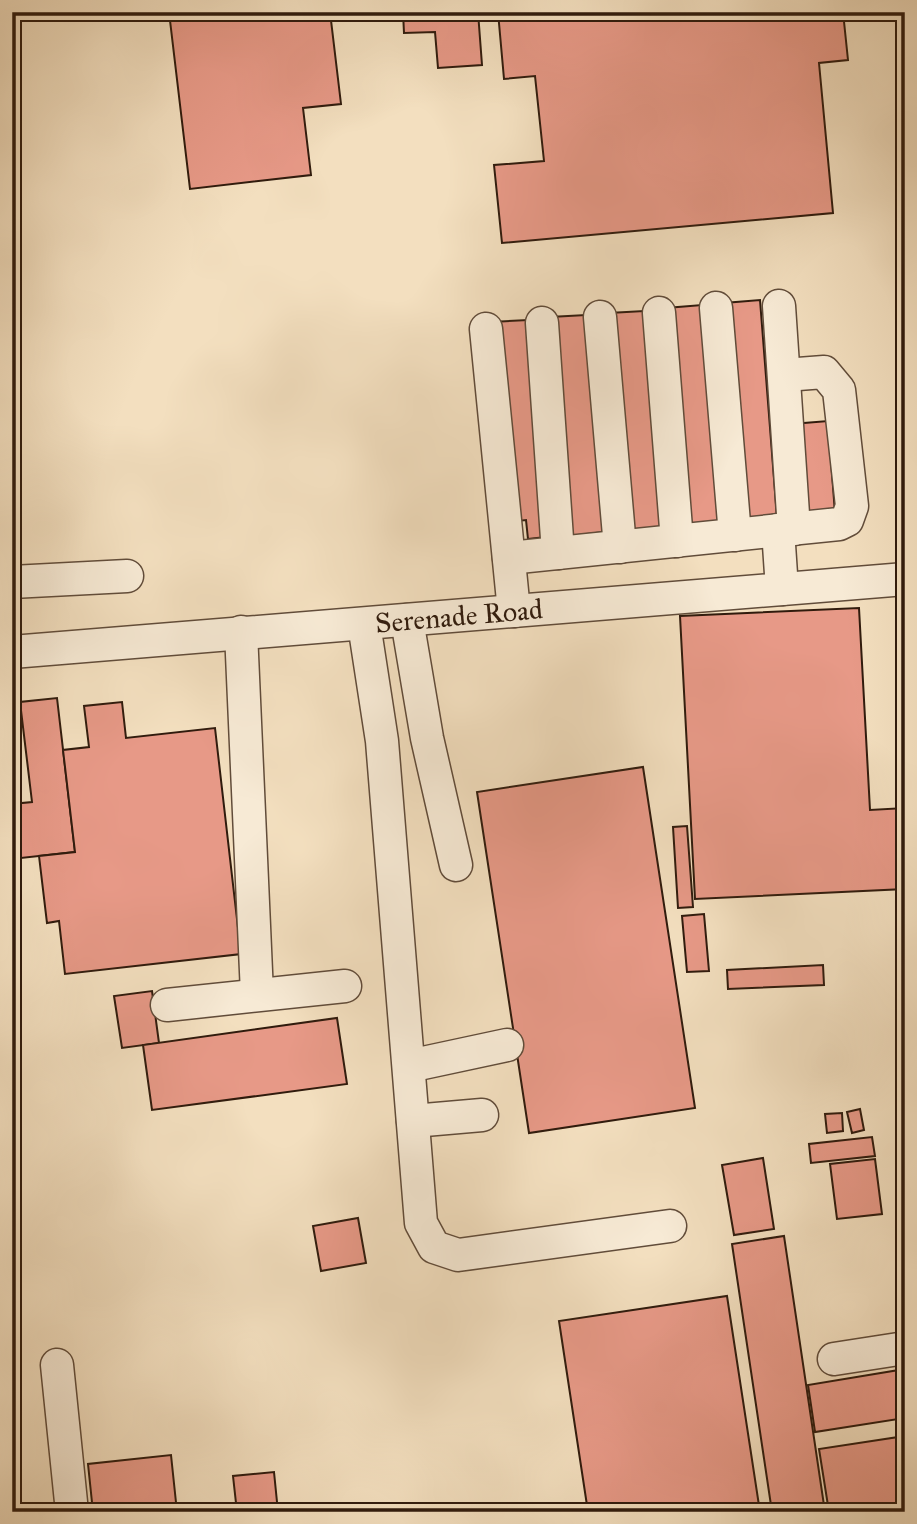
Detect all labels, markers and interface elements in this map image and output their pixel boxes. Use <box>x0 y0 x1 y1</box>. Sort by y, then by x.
street label: Serenade Road <box>374 591 544 641</box>

